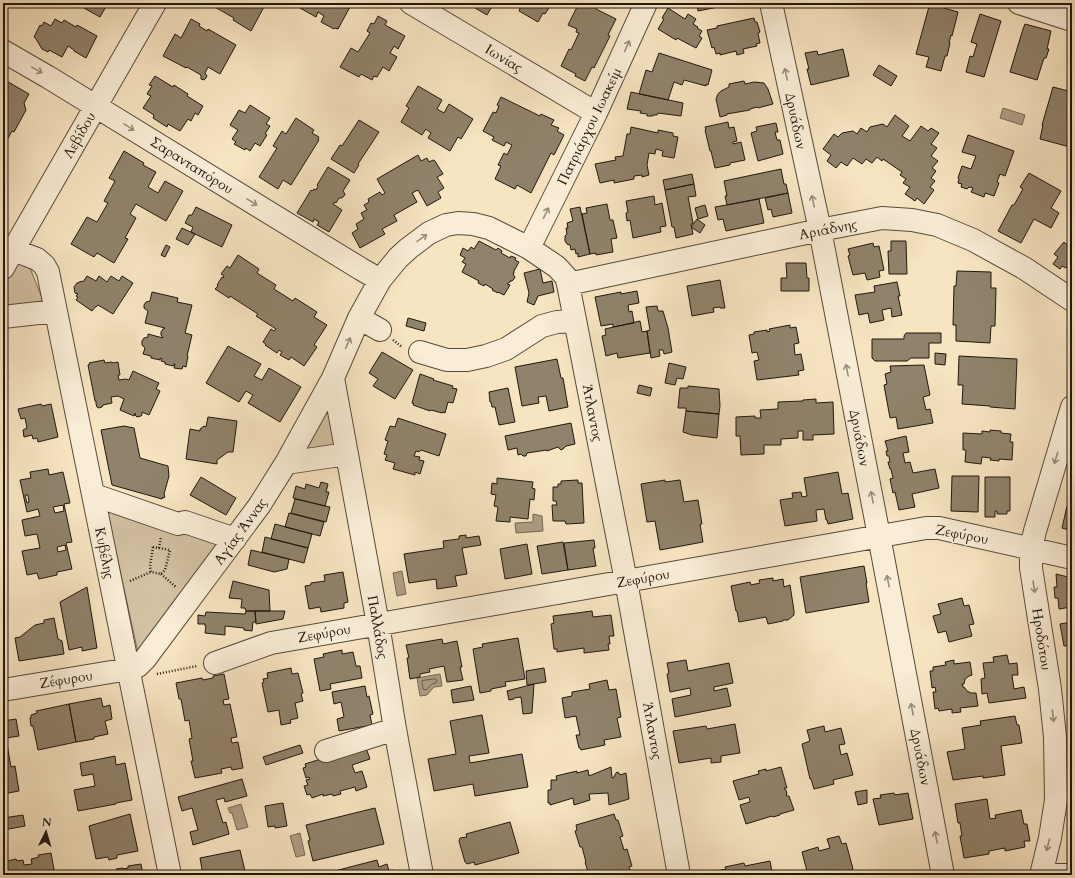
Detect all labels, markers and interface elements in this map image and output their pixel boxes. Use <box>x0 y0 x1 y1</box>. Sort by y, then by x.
street label: Ιωνίας <box>481 40 526 77</box>
one-way arrow <box>624 40 631 52</box>
street label: Πατριάρχου Ιωακείμ <box>553 64 626 188</box>
one-way arrow <box>31 67 43 75</box>
one-way arrow <box>782 68 790 81</box>
street label: Δρυάδων <box>780 91 811 151</box>
street label: Λεβίδου <box>59 109 100 162</box>
one-way arrow <box>123 123 135 131</box>
street label: Σαρανταπόρου <box>147 132 237 199</box>
one-way arrow <box>809 195 817 208</box>
one-way arrow <box>246 198 257 206</box>
one-way arrow <box>543 208 550 220</box>
street label: Αριάδνης <box>797 215 859 244</box>
one-way arrow <box>416 234 427 242</box>
one-way arrow <box>345 337 352 349</box>
one-way arrow <box>843 364 851 377</box>
street label: Άτλαντος <box>578 383 607 443</box>
street label: Δρυάδων <box>845 408 874 468</box>
one-way arrow <box>1052 451 1059 464</box>
one-way arrow <box>868 491 876 504</box>
street label: Αγίας Άννας <box>210 494 271 569</box>
street label: Ζεφύρου <box>934 520 990 549</box>
street label: Κυβέλης <box>90 526 119 581</box>
street label: Ζεφύρου <box>615 564 671 593</box>
one-way arrow <box>884 575 892 588</box>
one-way arrow <box>1030 580 1038 593</box>
street label: Παλλάδος <box>363 594 392 660</box>
street label: Ηροδότου <box>1027 607 1056 671</box>
street label: Ζεφύρου <box>296 619 352 648</box>
street label: Ζέφυρου <box>38 666 94 693</box>
street label: Άτλαντος <box>638 701 667 761</box>
one-way arrow <box>908 703 916 716</box>
one-way arrow <box>1049 709 1057 722</box>
street label: Δρυάδων <box>906 727 935 787</box>
north arrow <box>26 812 66 852</box>
text: N <box>41 815 53 830</box>
one-way arrow <box>932 831 940 844</box>
one-way arrow <box>1044 838 1052 851</box>

